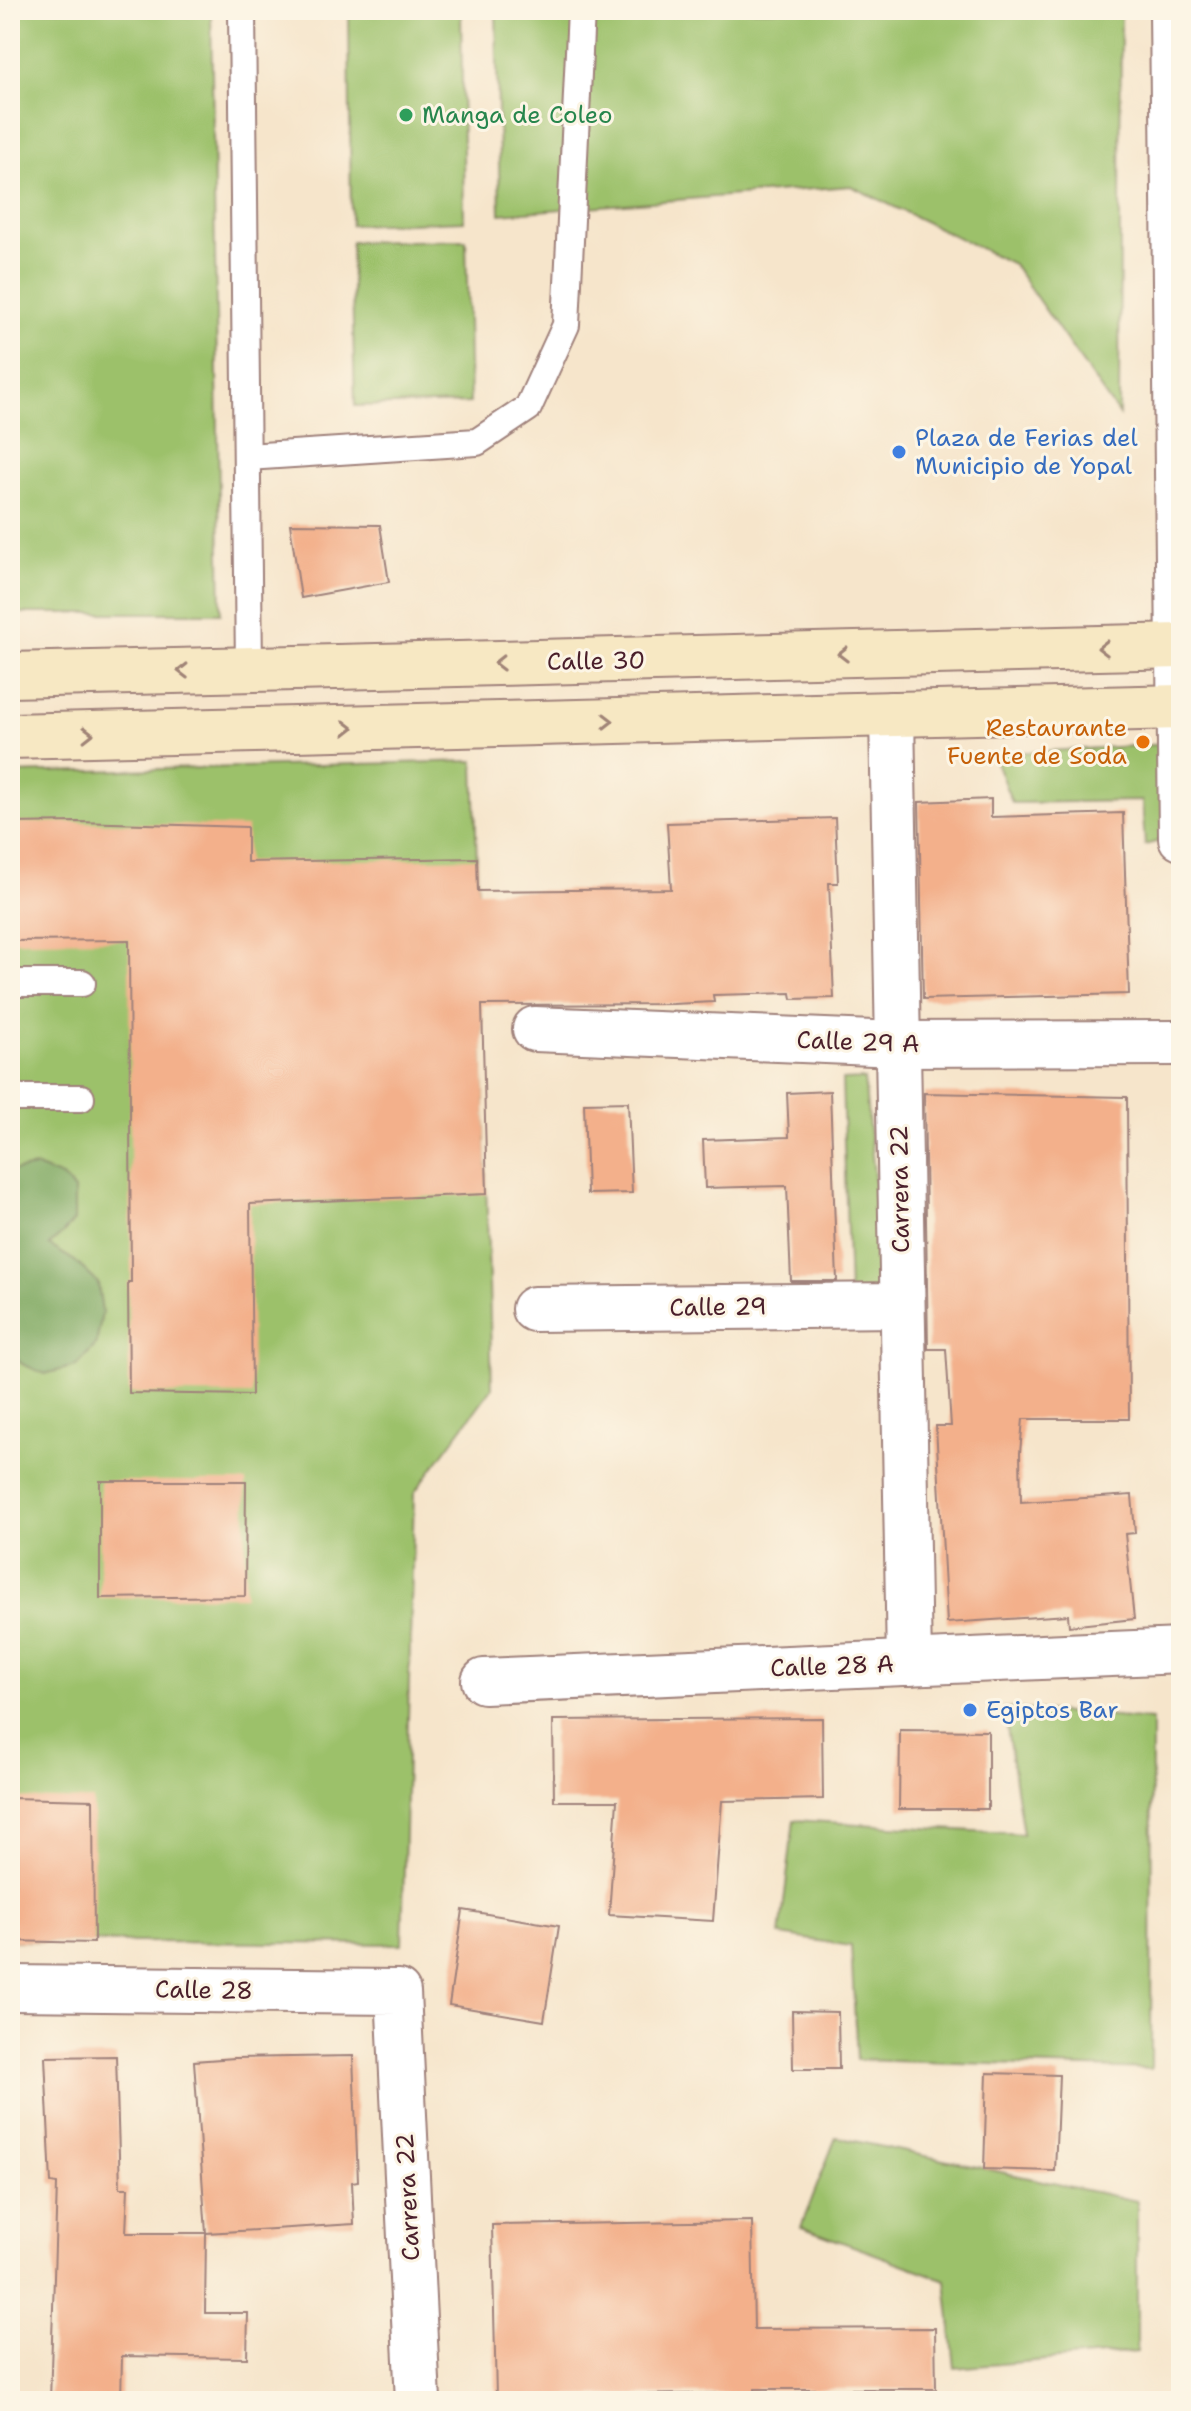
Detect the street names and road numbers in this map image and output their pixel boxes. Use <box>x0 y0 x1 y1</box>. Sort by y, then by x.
street label: Calle 30 <box>547 644 645 678</box>
street label: Calle 29 A <box>796 1024 920 1060</box>
street label: Carrera 22 <box>883 1125 917 1253</box>
street label: Calle 29 <box>669 1290 767 1324</box>
street label: Calle 28 A <box>770 1648 894 1684</box>
street label: Calle 28 <box>155 1973 253 2007</box>
street label: Carrera 22 <box>389 2132 427 2262</box>

